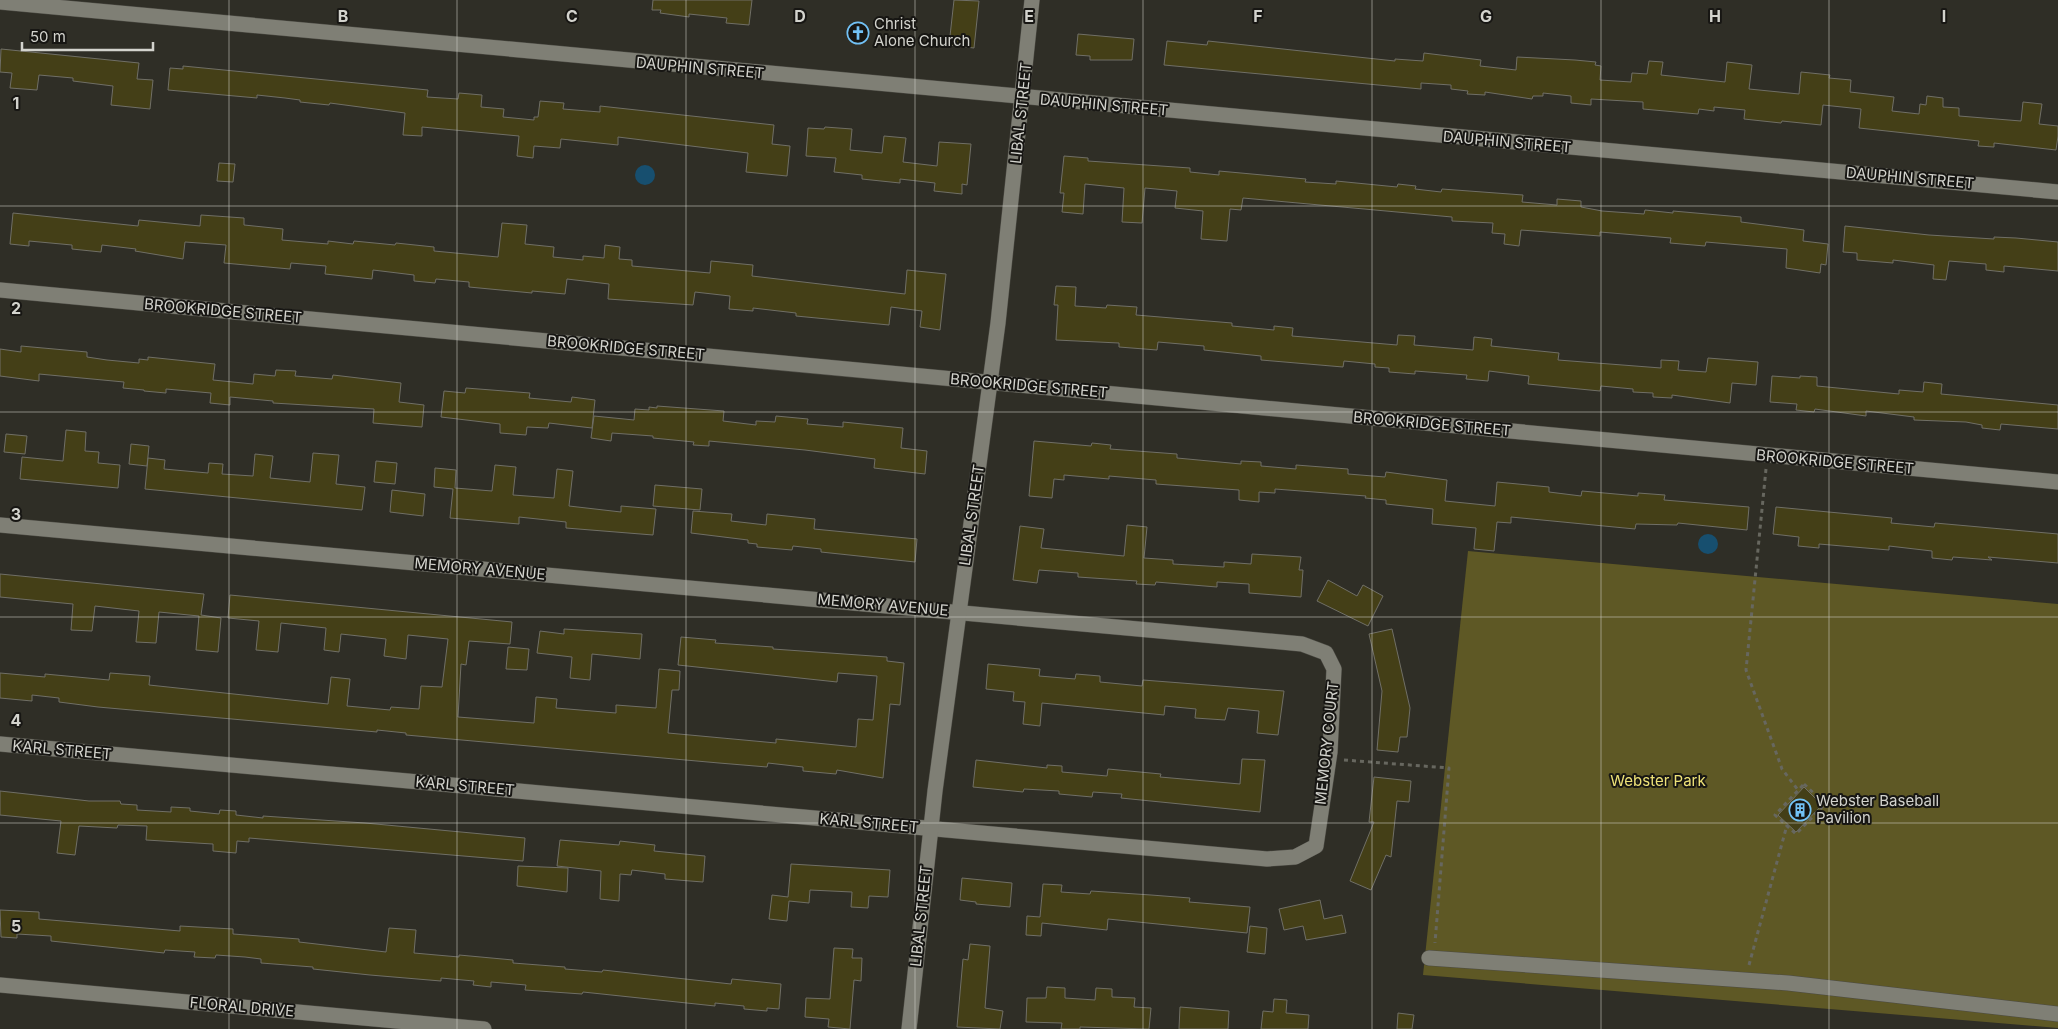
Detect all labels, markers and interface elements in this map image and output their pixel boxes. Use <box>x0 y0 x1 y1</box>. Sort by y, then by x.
text: B <box>338 6 348 26</box>
text: C <box>566 6 578 26</box>
text: D <box>794 6 806 26</box>
text: E <box>1024 6 1034 26</box>
text: F <box>1253 6 1263 26</box>
text: G <box>1480 6 1492 26</box>
text: H <box>1709 6 1721 26</box>
text: I <box>1942 6 1946 26</box>
place label: Christ Alone Church <box>874 14 970 50</box>
scale bar <box>22 20 154 52</box>
church icon: Christ Alone Church <box>846 21 870 45</box>
text: 50 m <box>30 27 66 46</box>
street label: DAUPHIN STREET <box>635 52 765 83</box>
street label: LIBAL STREET <box>1006 61 1035 165</box>
street label: DAUPHIN STREET <box>1039 89 1169 120</box>
text: 1 <box>13 93 19 113</box>
street label: DAUPHIN STREET <box>1442 126 1572 157</box>
street label: DAUPHIN STREET <box>1845 162 1975 193</box>
street label: BROOKRIDGE STREET <box>143 294 303 327</box>
text: 2 <box>11 298 21 318</box>
street label: BROOKRIDGE STREET <box>546 331 706 364</box>
street label: BROOKRIDGE STREET <box>949 369 1109 402</box>
street label: BROOKRIDGE STREET <box>1352 407 1512 440</box>
street label: BROOKRIDGE STREET <box>1755 445 1915 478</box>
street label: LIBAL STREET <box>955 463 988 567</box>
text: 3 <box>11 504 21 524</box>
street label: MEMORY AVENUE <box>414 553 546 584</box>
street label: MEMORY AVENUE <box>817 589 949 620</box>
street label: MEMORY COURT <box>1311 680 1342 806</box>
text: 4 <box>11 710 22 730</box>
street label: KARL STREET <box>12 736 112 763</box>
park label: Webster Park <box>1610 771 1706 790</box>
street label: KARL STREET <box>415 772 515 799</box>
place label: Webster Baseball Pavilion <box>1816 791 1939 827</box>
building icon: Webster Baseball Pavilion <box>1788 798 1812 822</box>
street label: KARL STREET <box>819 809 919 836</box>
street label: LIBAL STREET <box>906 864 935 968</box>
text: 5 <box>11 916 21 936</box>
street label: FLORAL DRIVE <box>189 992 295 1021</box>

